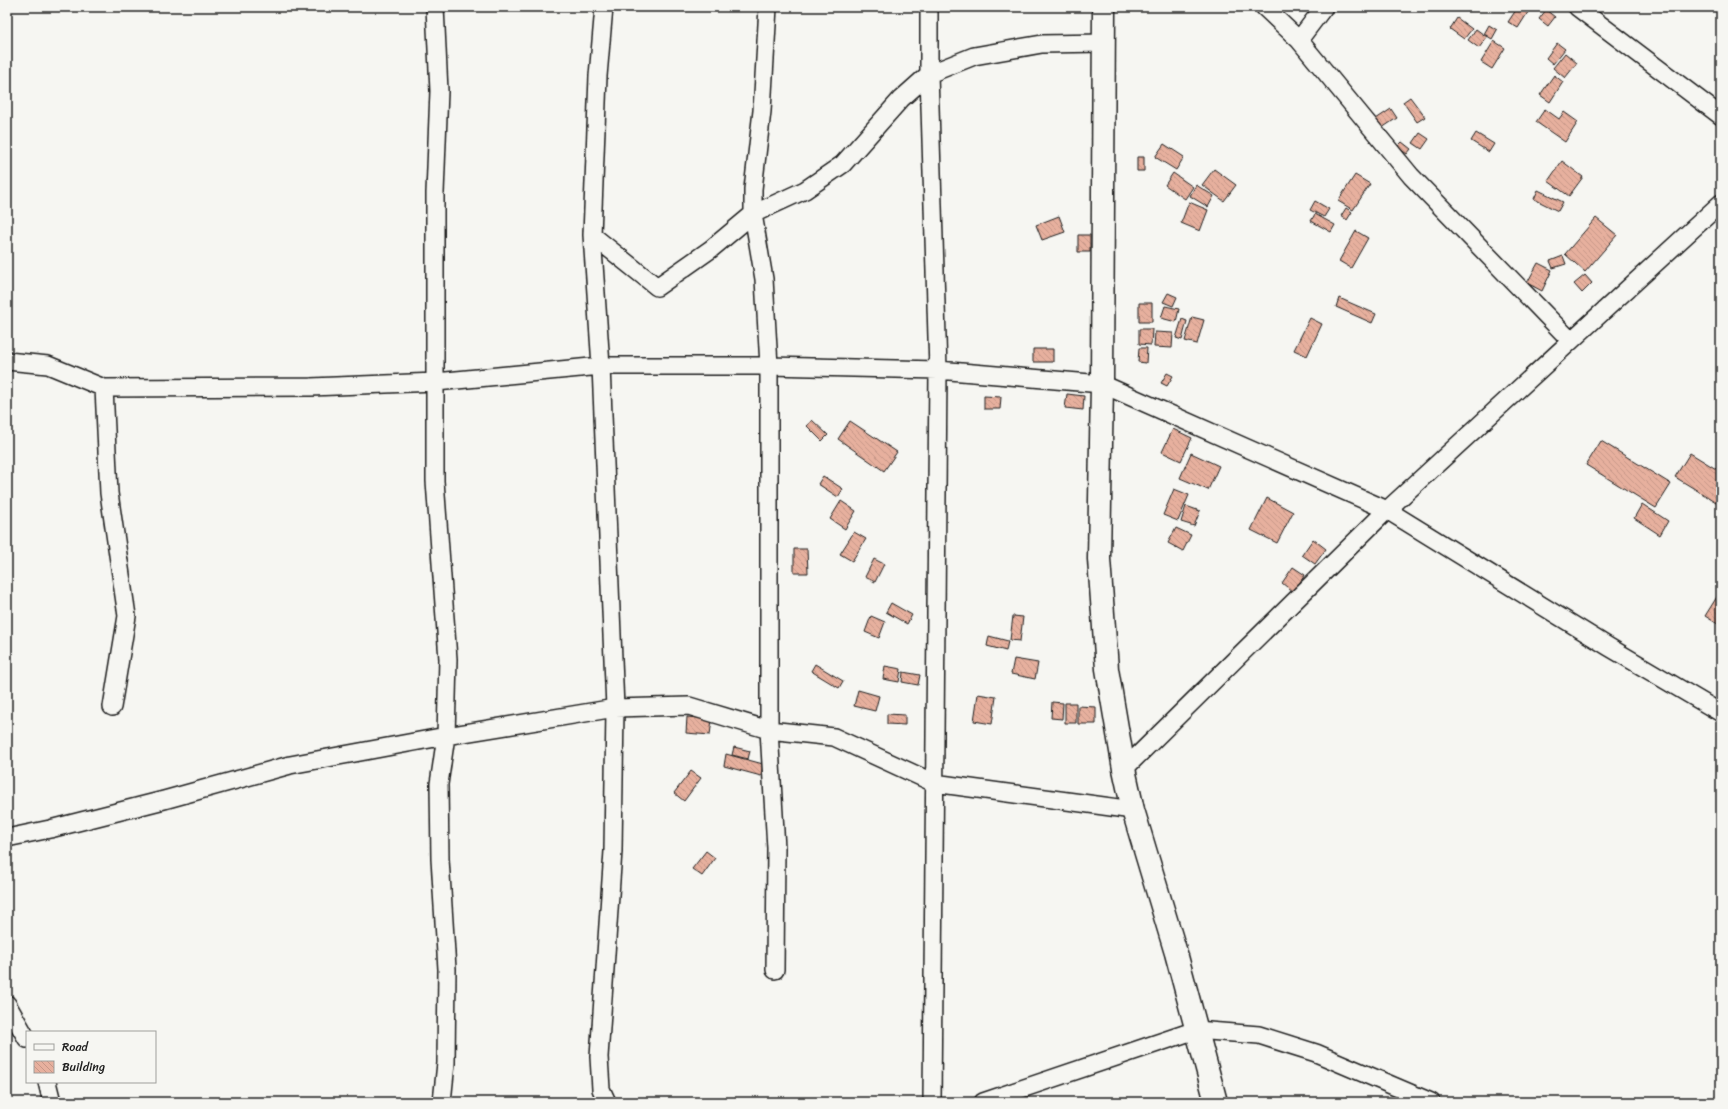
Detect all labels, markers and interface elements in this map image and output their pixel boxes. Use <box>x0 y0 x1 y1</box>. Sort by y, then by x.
legend <box>26 1031 156 1083</box>
text: Road <box>62 1036 89 1058</box>
text: Building <box>62 1056 105 1078</box>

